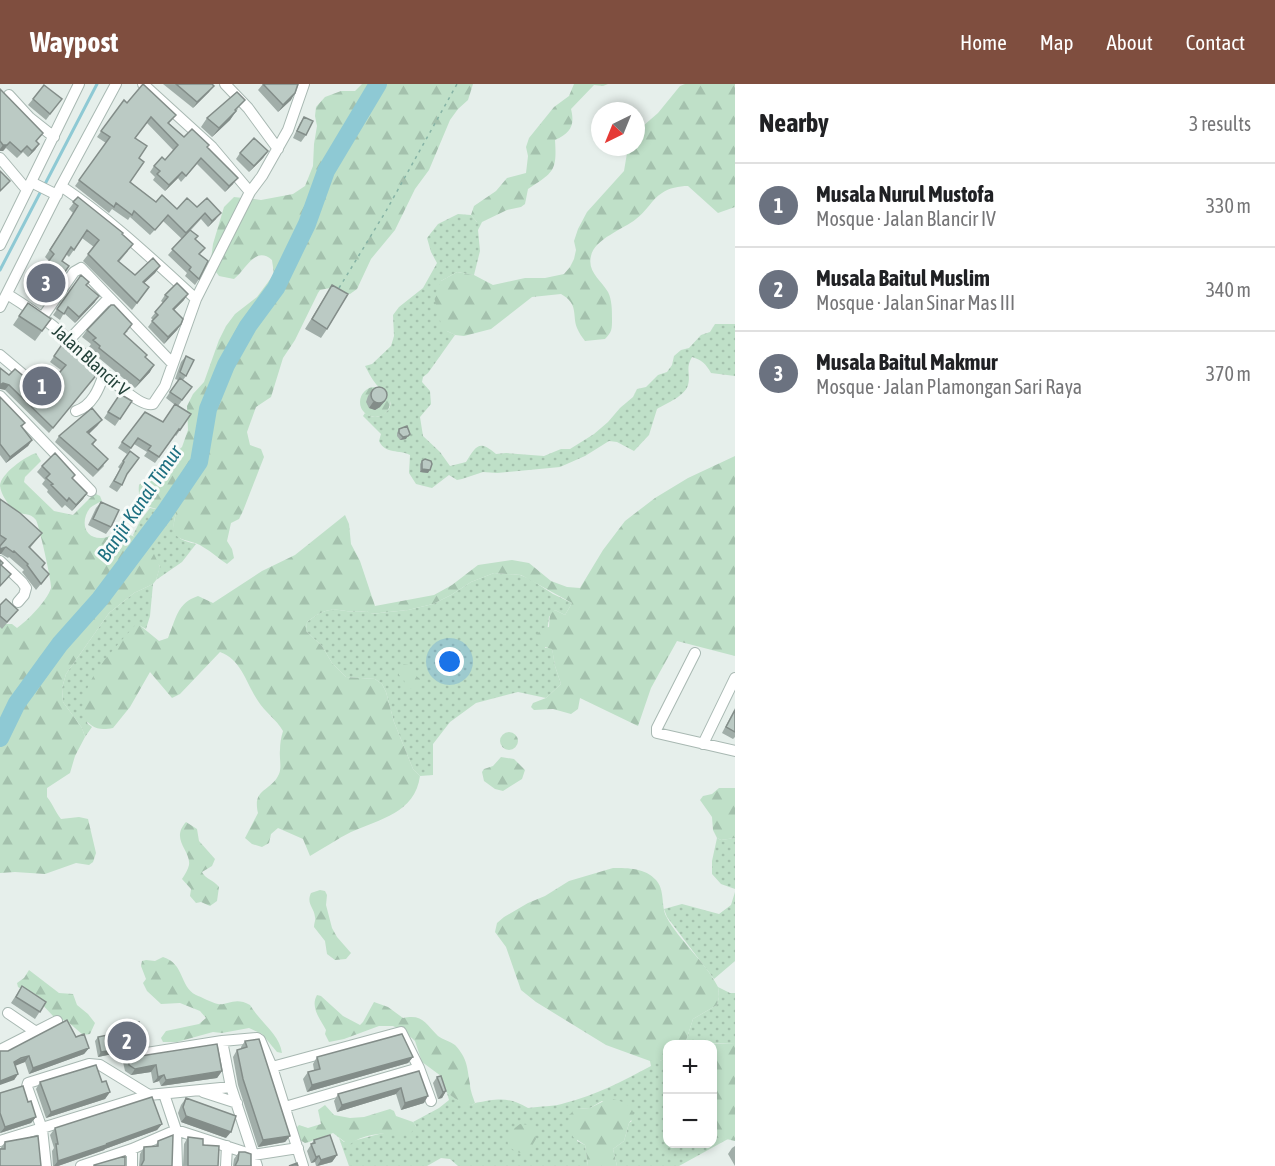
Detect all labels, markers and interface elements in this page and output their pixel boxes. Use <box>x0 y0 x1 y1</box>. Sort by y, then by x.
text: Waypost <box>30 26 118 58</box>
text: Home <box>960 30 1007 54</box>
text: Map <box>1040 30 1074 54</box>
text: About <box>1107 30 1153 54</box>
text: Contact <box>1186 30 1245 54</box>
north arrow <box>591 102 645 156</box>
text: Nearby <box>759 108 829 138</box>
text: 3 results <box>1189 112 1251 135</box>
text: Musala Nurul Mustofa <box>816 181 994 207</box>
text: 1 <box>774 194 783 217</box>
text: 330 m <box>1206 194 1251 217</box>
text: Mosque · Jalan Blancir IV <box>816 207 996 230</box>
pin: 3 <box>26 260 66 306</box>
text: Musala Baitul Muslim <box>816 265 990 291</box>
text: 2 <box>774 278 783 301</box>
text: 340 m <box>1206 278 1251 301</box>
text: Mosque · Jalan Sinar Mas III <box>816 291 1015 314</box>
street label: Jalan Blancir V <box>48 320 134 400</box>
text: Musala Baitul Makmur <box>816 349 998 375</box>
text: 3 <box>774 362 783 385</box>
text: 370 m <box>1206 362 1251 385</box>
pin: 1 <box>22 364 62 408</box>
text: Mosque · Jalan Plamongan Sari Raya <box>816 375 1082 398</box>
water label: Banjir Kanal Timur <box>92 440 187 565</box>
your location <box>435 647 464 676</box>
pin: 2 <box>108 1018 146 1064</box>
map controls <box>663 1040 717 1148</box>
button: + <box>663 1040 717 1094</box>
button: − <box>663 1094 717 1148</box>

